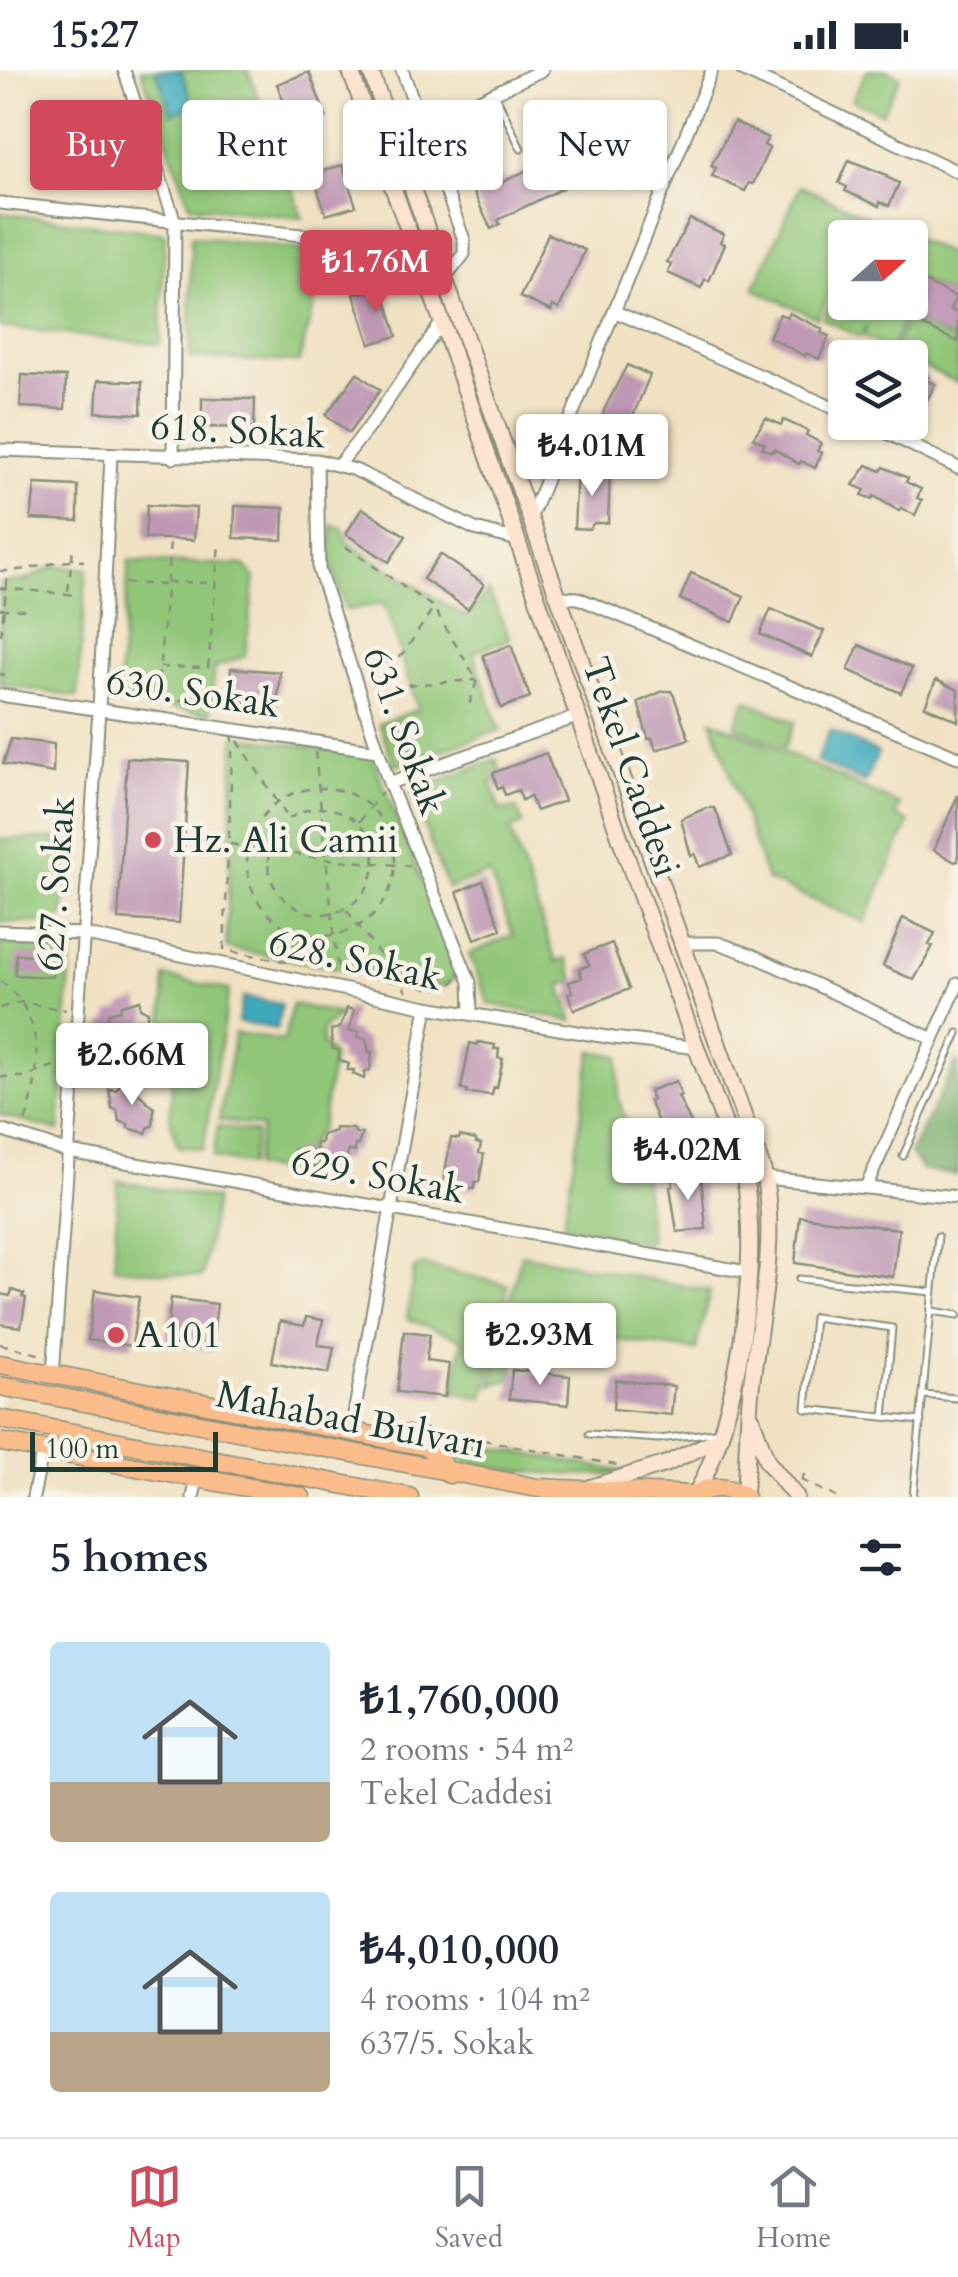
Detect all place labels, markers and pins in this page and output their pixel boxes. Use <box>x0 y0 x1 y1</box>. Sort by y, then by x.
pin: ₺1.76M <box>295 230 457 315</box>
pin: ₺4.01M <box>511 414 673 499</box>
place label: Hz. Ali Camii <box>173 814 398 866</box>
marker: Hz. Ali Camii <box>142 829 164 851</box>
pin: ₺2.66M <box>51 1023 213 1108</box>
pin: ₺4.02M <box>607 1118 769 1203</box>
pin: ₺2.93M <box>459 1303 621 1388</box>
place label: A101 <box>136 1309 221 1361</box>
marker: A101 <box>105 1324 127 1346</box>

